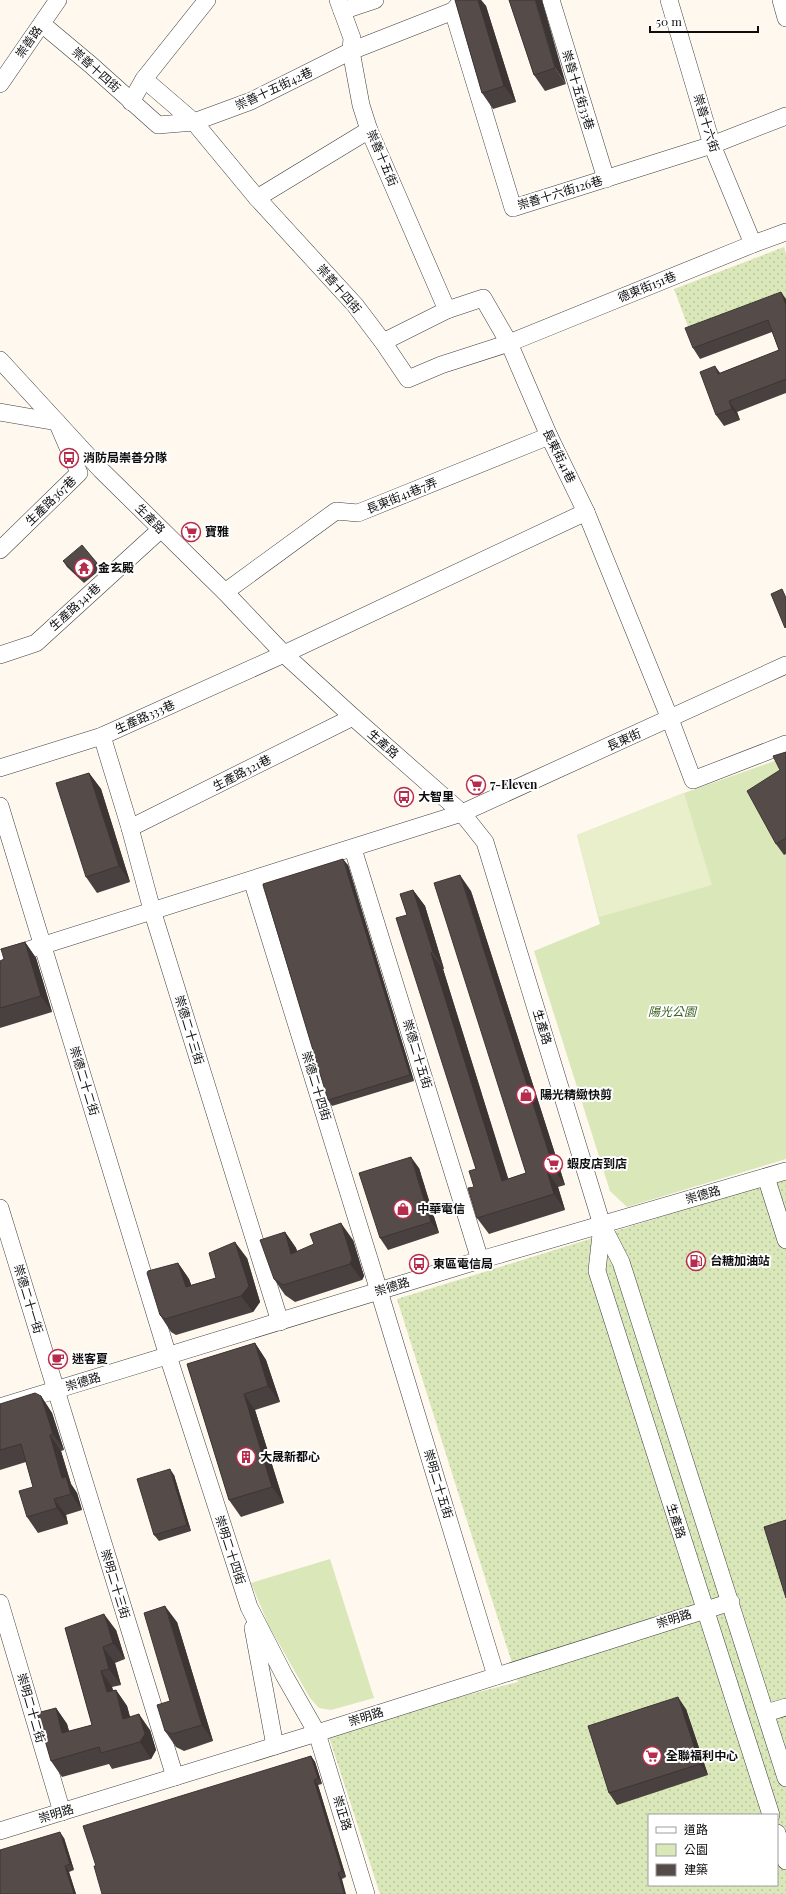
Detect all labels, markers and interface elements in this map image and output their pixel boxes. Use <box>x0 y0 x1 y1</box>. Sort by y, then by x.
scale bar <box>650 8 758 34</box>
text: 50 m <box>656 13 682 29</box>
street label: 崇善路 <box>11 22 45 61</box>
street label: 崇善十四街 <box>69 43 124 95</box>
street label: 崇善十五街33巷 <box>559 48 599 132</box>
street label: 崇善十五街42巷 <box>232 63 315 113</box>
street label: 崇善十六街 <box>691 92 723 154</box>
street label: 崇善十五街 <box>364 127 402 188</box>
street label: 崇善十六街126巷 <box>515 171 604 213</box>
street label: 崇善十四街 <box>314 260 365 316</box>
street label: 德東街151巷 <box>615 267 678 305</box>
street label: 長東街41巷 <box>540 426 580 485</box>
bus stop icon: 消防局崇善分隊 <box>58 447 80 469</box>
place label: 消防局崇善分隊 <box>83 449 167 465</box>
street label: 生產路367巷 <box>22 472 79 528</box>
street label: 長東街41巷7弄 <box>364 474 440 517</box>
street label: 生產路 <box>132 500 169 537</box>
supermarket icon: 寶雅 <box>180 521 202 543</box>
place label: 寶雅 <box>205 523 229 539</box>
temple icon: 金玄殿 <box>73 557 95 579</box>
place label: 金玄殿 <box>98 559 134 575</box>
street label: 生產路341巷 <box>45 579 103 634</box>
street label: 生產路333巷 <box>112 696 177 736</box>
street label: 長東街 <box>604 724 643 754</box>
street label: 生產路 <box>365 725 402 761</box>
street label: 生產路321巷 <box>210 751 274 794</box>
supermarket icon: 7-Eleven <box>465 774 487 796</box>
place label: 7-Eleven <box>490 776 538 792</box>
bus stop icon: 大智里 <box>393 786 415 808</box>
place label: 大智里 <box>418 788 454 804</box>
street label: 崇德二十三街 <box>172 993 208 1066</box>
park label: 陽光公園 <box>648 1003 698 1019</box>
street label: 生產路 <box>530 1007 556 1046</box>
street label: 崇德二十五街 <box>400 1017 436 1090</box>
street label: 崇德二十二街 <box>67 1044 103 1117</box>
street label: 崇德二十四街 <box>299 1049 335 1122</box>
shop icon: 陽光精緻快剪 <box>515 1084 537 1106</box>
place label: 陽光精緻快剪 <box>540 1086 612 1102</box>
supermarket icon: 蝦皮店到店 <box>542 1153 564 1175</box>
place label: 蝦皮店到店 <box>567 1155 627 1171</box>
street label: 崇德路 <box>683 1181 722 1207</box>
shop icon: 中華電信 <box>392 1198 414 1220</box>
place label: 中華電信 <box>417 1200 465 1216</box>
fuel station icon: 台糖加油站 <box>685 1250 707 1272</box>
place label: 台糖加油站 <box>710 1252 770 1268</box>
bus stop icon: 東區電信局 <box>408 1253 430 1275</box>
place label: 東區電信局 <box>433 1255 493 1271</box>
street label: 崇德二十一街 <box>11 1262 47 1335</box>
street label: 崇德路 <box>372 1273 411 1299</box>
cafe icon: 迷客夏 <box>47 1348 69 1370</box>
place label: 迷客夏 <box>72 1350 108 1366</box>
street label: 崇德路 <box>63 1368 102 1394</box>
building icon: 大晟新都心 <box>235 1446 257 1468</box>
street label: 崇明二十五街 <box>421 1447 457 1520</box>
place label: 大晟新都心 <box>260 1448 320 1464</box>
street label: 生產路 <box>664 1501 690 1540</box>
street label: 崇明二十四街 <box>212 1513 250 1586</box>
street label: 崇明二十三街 <box>98 1547 134 1620</box>
street label: 崇明路 <box>654 1605 693 1631</box>
street label: 崇明二十二街 <box>14 1671 50 1745</box>
street label: 崇明路 <box>346 1703 385 1729</box>
supermarket icon: 全聯福利中心 <box>641 1745 663 1767</box>
place label: 全聯福利中心 <box>666 1747 738 1763</box>
street label: 崇正路 <box>330 1793 356 1832</box>
street label: 崇明路 <box>36 1800 75 1826</box>
legend <box>648 1814 778 1886</box>
text: 道路 <box>684 1821 708 1837</box>
text: 公園 <box>684 1841 708 1857</box>
text: 建築 <box>684 1861 708 1877</box>

